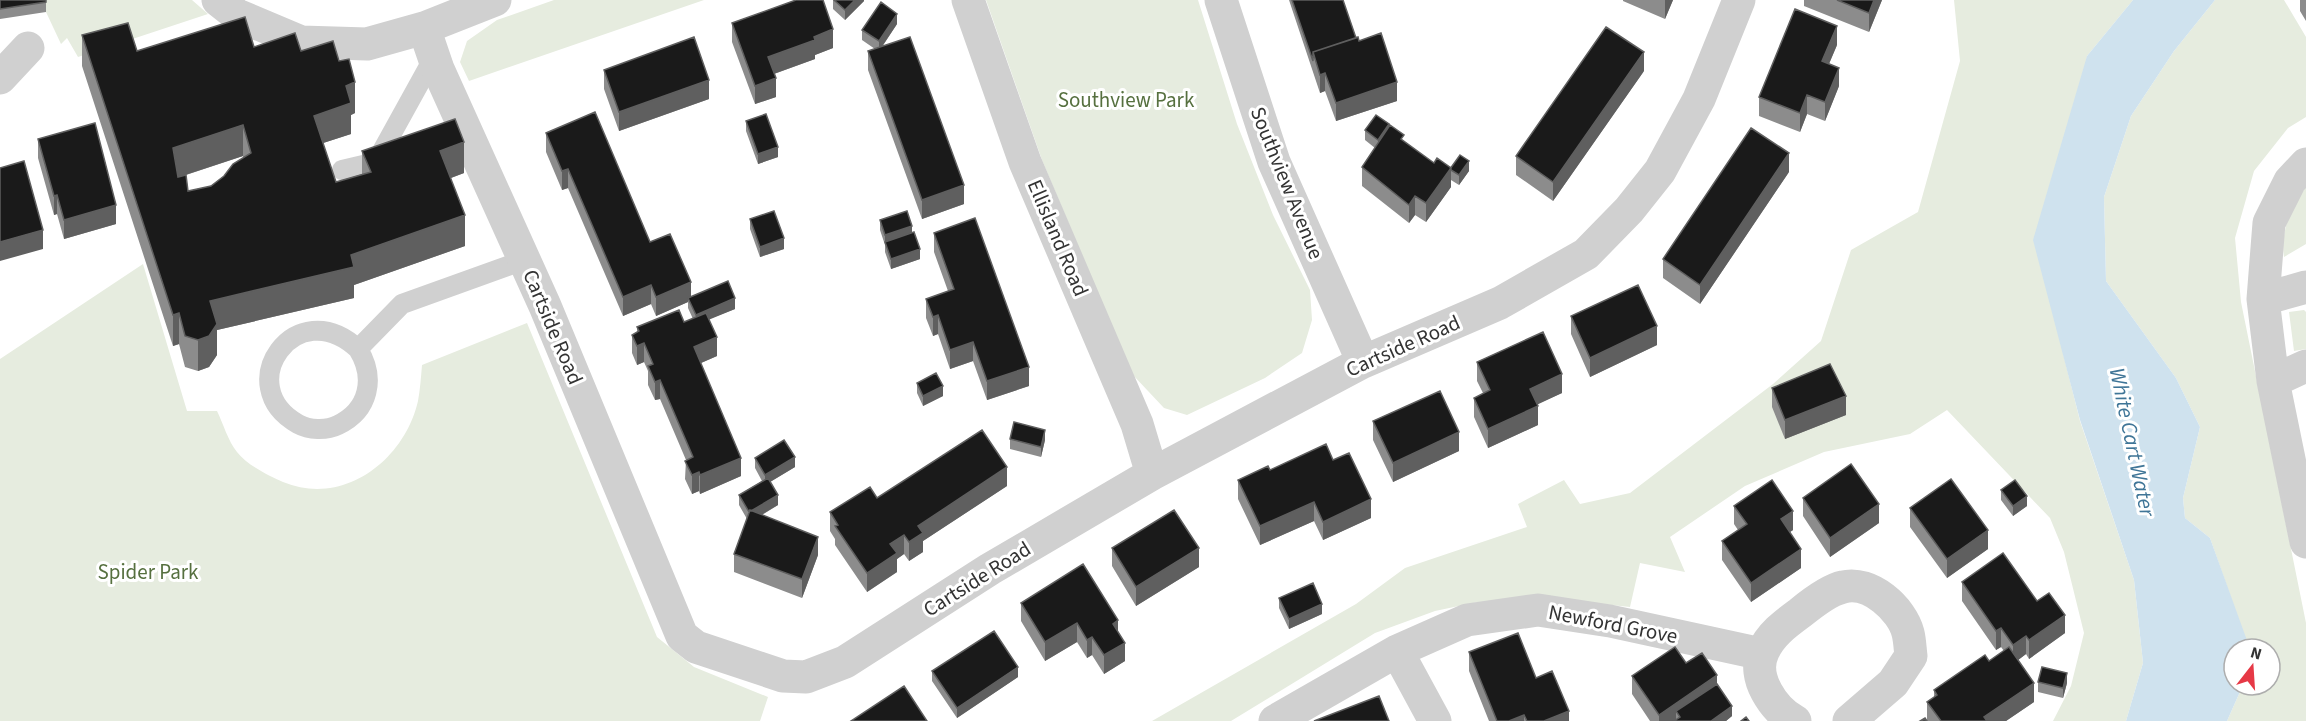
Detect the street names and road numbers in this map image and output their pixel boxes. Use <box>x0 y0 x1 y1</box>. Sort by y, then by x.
street label: Southview Avenue <box>1243 102 1331 264</box>
street label: Ellisland Road <box>1020 175 1096 301</box>
street label: Cartside Road <box>515 265 591 389</box>
street label: Cartside Road <box>1341 307 1465 385</box>
street label: Cartside Road <box>917 534 1037 624</box>
street label: Newford Grove <box>1546 597 1680 651</box>

